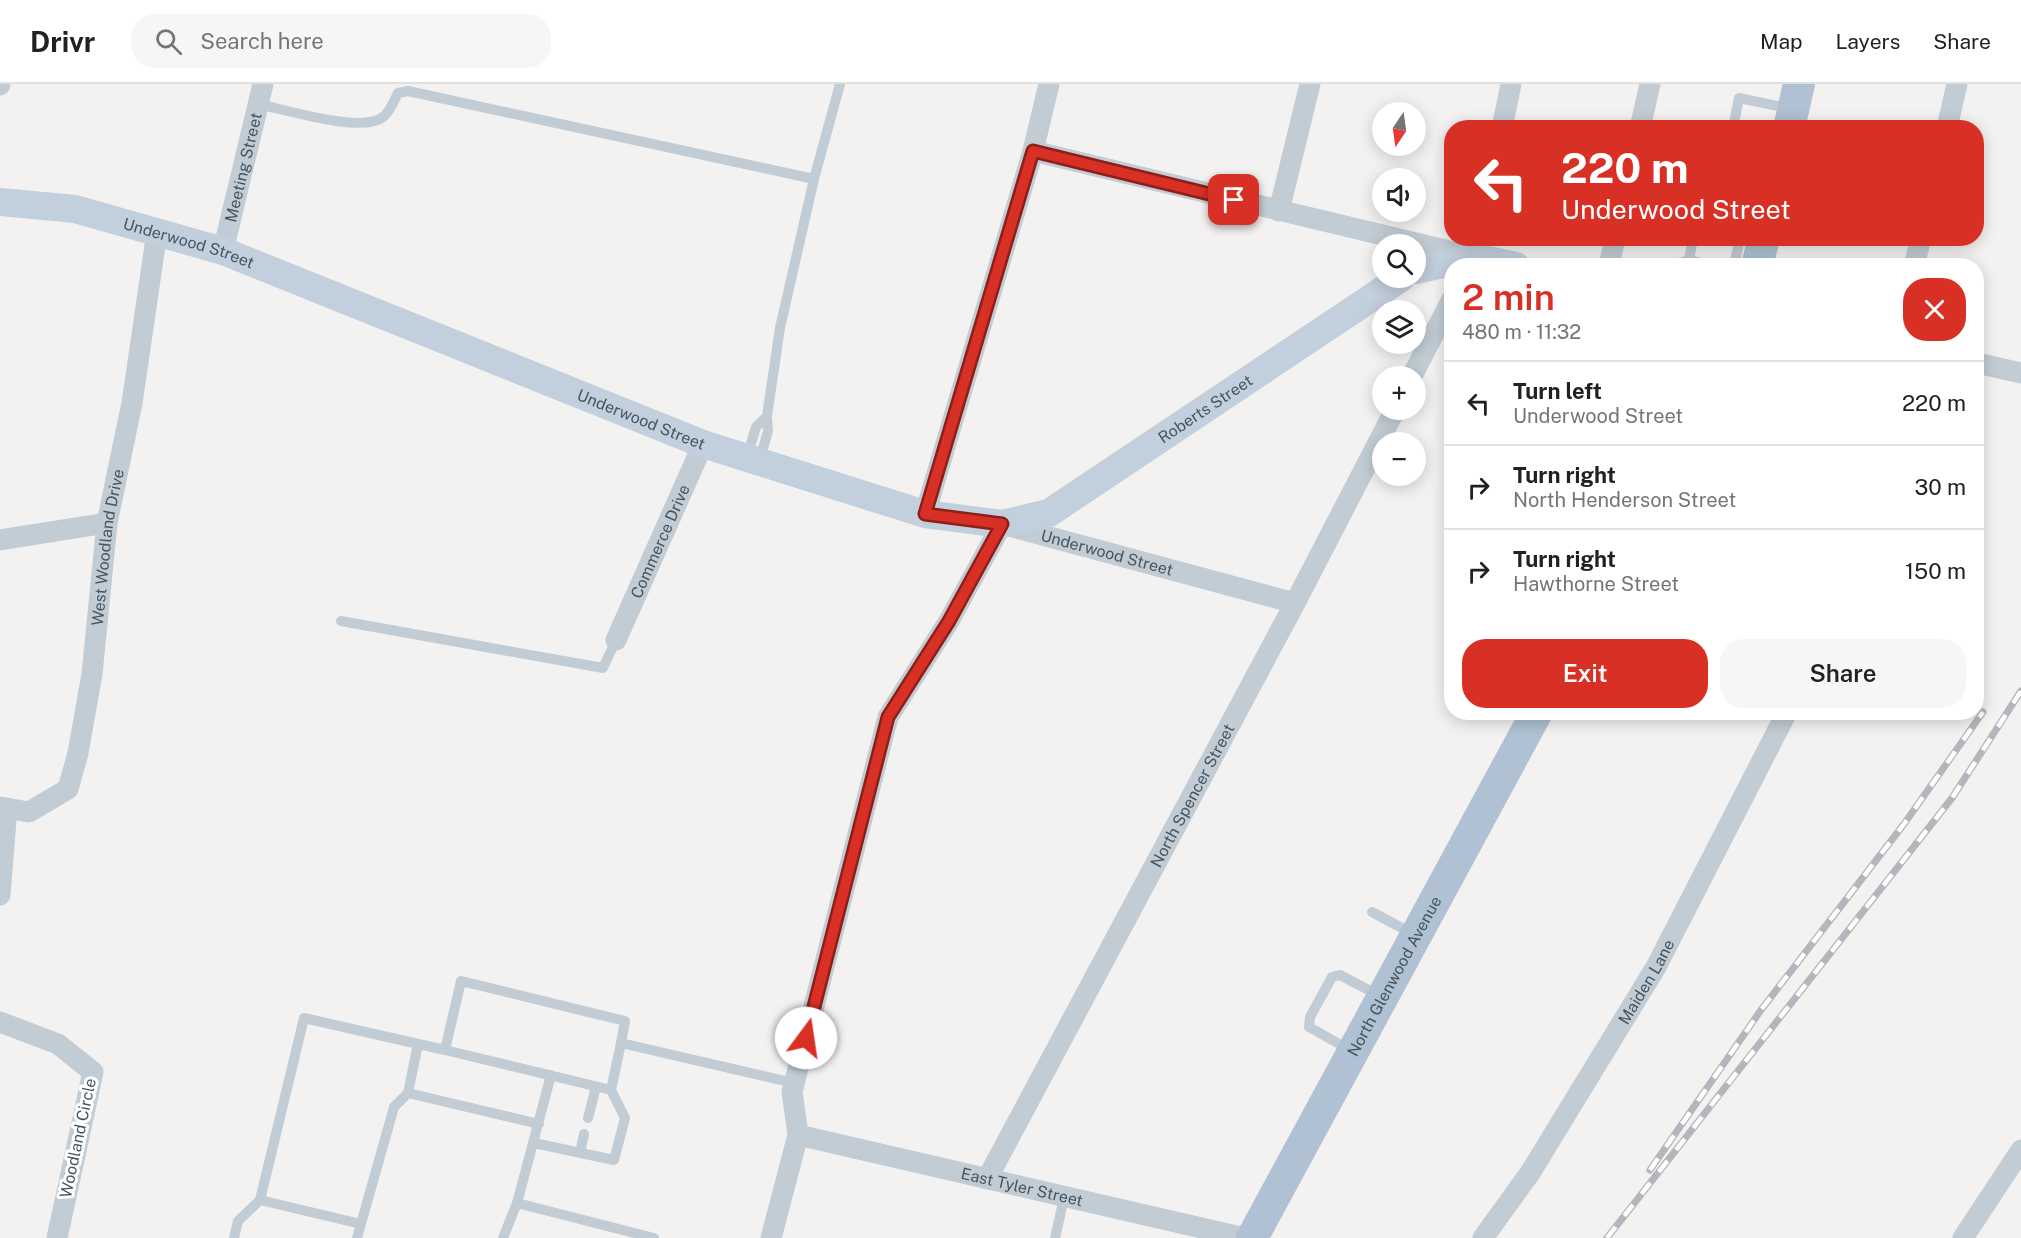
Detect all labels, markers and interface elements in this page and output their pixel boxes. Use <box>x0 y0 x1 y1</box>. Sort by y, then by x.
search box <box>131 14 551 68</box>
text: Drivr <box>30 25 95 58</box>
icon: search <box>152 25 185 58</box>
text: Search here <box>200 28 324 54</box>
text: Map <box>1760 29 1803 54</box>
text: Layers <box>1836 29 1900 54</box>
text: Share <box>1933 29 1991 54</box>
north arrow <box>1372 102 1426 156</box>
map controls <box>1372 102 1426 486</box>
street label: Meeting Street <box>221 111 265 224</box>
text: 220 m <box>1561 143 1689 192</box>
icon: left <box>1462 144 1540 222</box>
button: sound <box>1372 168 1426 222</box>
pin <box>1208 174 1259 225</box>
icon: arrive <box>1217 183 1250 216</box>
text: Underwood Street <box>1561 193 1791 225</box>
street label: Underwood Street <box>121 214 257 272</box>
button: search <box>1372 234 1426 288</box>
text: 2 min <box>1462 276 1555 318</box>
button: close <box>1903 278 1966 341</box>
button: layers <box>1372 300 1426 354</box>
text: 480 m · 11:32 <box>1462 320 1581 344</box>
button: + <box>1372 366 1426 420</box>
street label: Roberts Street <box>1154 371 1256 447</box>
text: Turn left <box>1513 378 1602 404</box>
street label: Underwood Street <box>575 385 708 453</box>
icon: left <box>1462 387 1495 420</box>
text: 220 m <box>1902 390 1966 416</box>
text: Underwood Street <box>1513 404 1683 428</box>
button: − <box>1372 432 1426 486</box>
text: Turn right <box>1513 462 1616 488</box>
street label: West Woodland Drive <box>87 467 128 627</box>
icon: right <box>1462 471 1495 504</box>
text: 30 m <box>1914 474 1966 500</box>
street label: Commerce Drive <box>626 481 693 601</box>
text: North Henderson Street <box>1513 488 1736 512</box>
street label: Underwood Street <box>1039 525 1175 579</box>
text: Turn right <box>1513 546 1616 572</box>
icon: right <box>1462 555 1495 588</box>
text: 150 m <box>1905 558 1966 584</box>
text: Hawthorne Street <box>1513 572 1679 596</box>
button: Exit <box>1462 639 1708 708</box>
button: Share <box>1720 639 1966 708</box>
street label: North Spencer Street <box>1146 721 1238 870</box>
street label: North Glenwood Avenue <box>1343 893 1445 1059</box>
street label: Maiden Lane <box>1614 936 1678 1028</box>
position arrow <box>774 1006 838 1070</box>
street label: Woodland Circle <box>56 1076 100 1200</box>
street label: East Tyler Street <box>959 1163 1085 1210</box>

